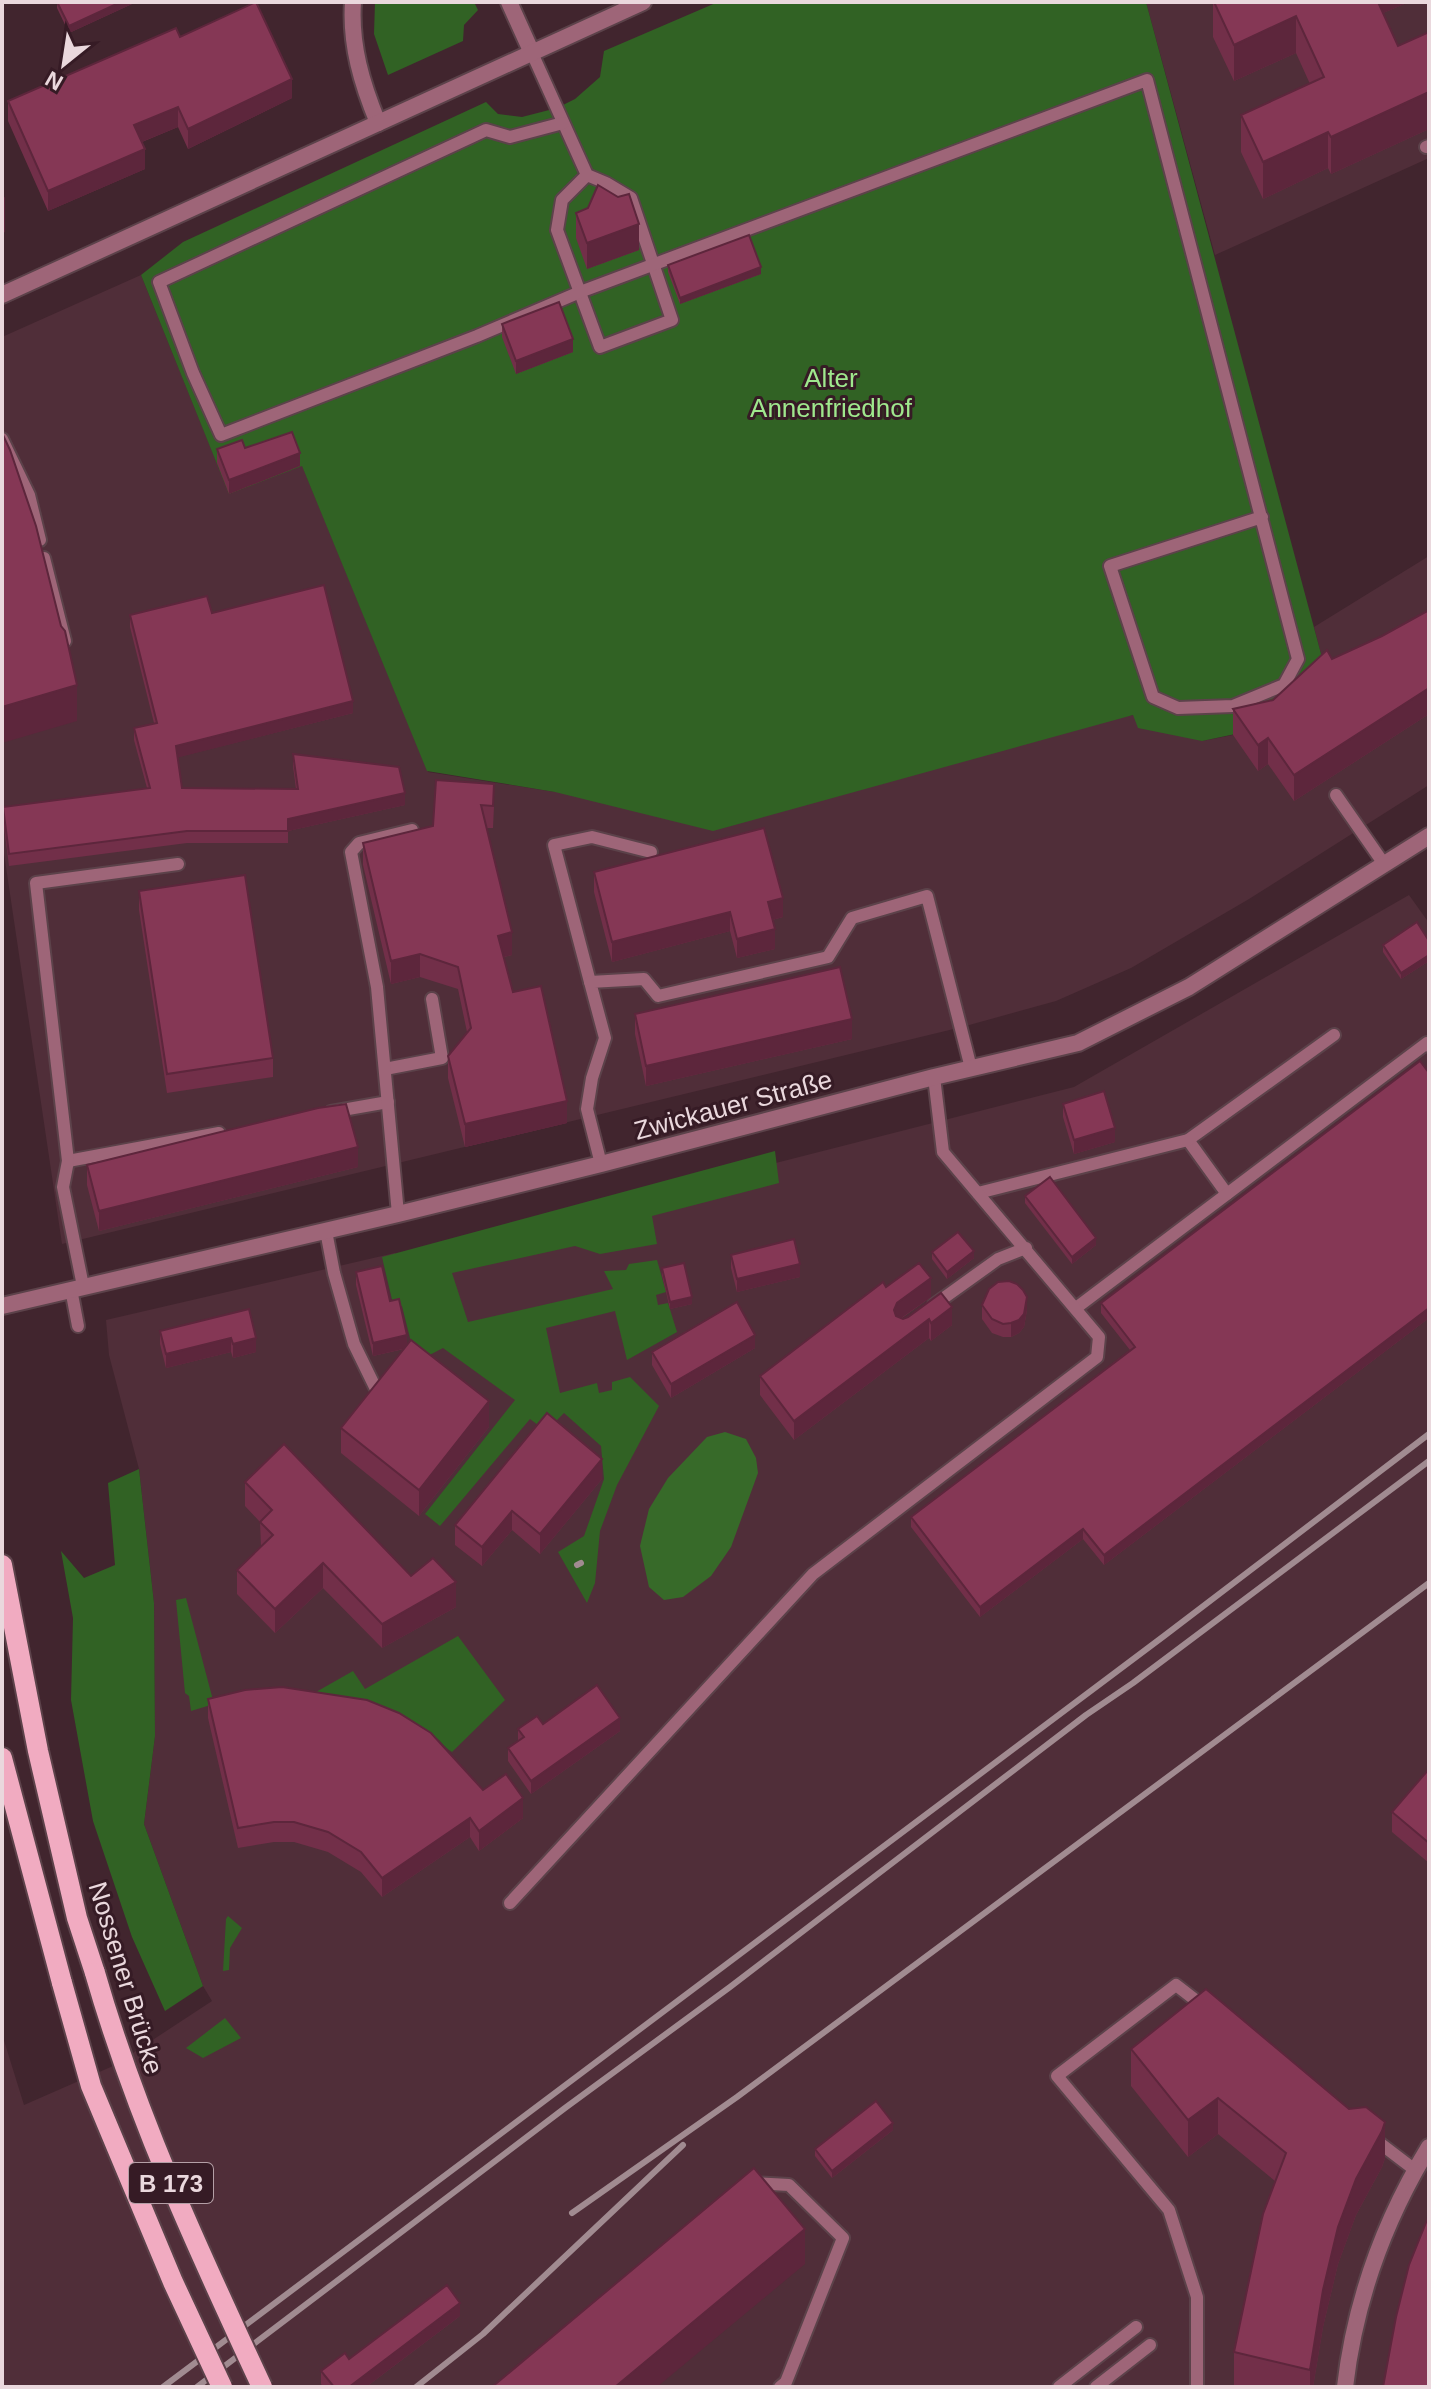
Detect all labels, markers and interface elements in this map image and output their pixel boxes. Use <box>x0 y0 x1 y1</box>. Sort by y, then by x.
north arrow <box>24 24 104 104</box>
text: N <box>41 66 67 96</box>
park label: Alter Annenfriedhof <box>750 363 913 423</box>
street label: Zwickauer Straße <box>631 1064 835 1146</box>
street label: Nossener Brücke <box>83 1878 169 2078</box>
road number: B 173 <box>129 2163 213 2203</box>

